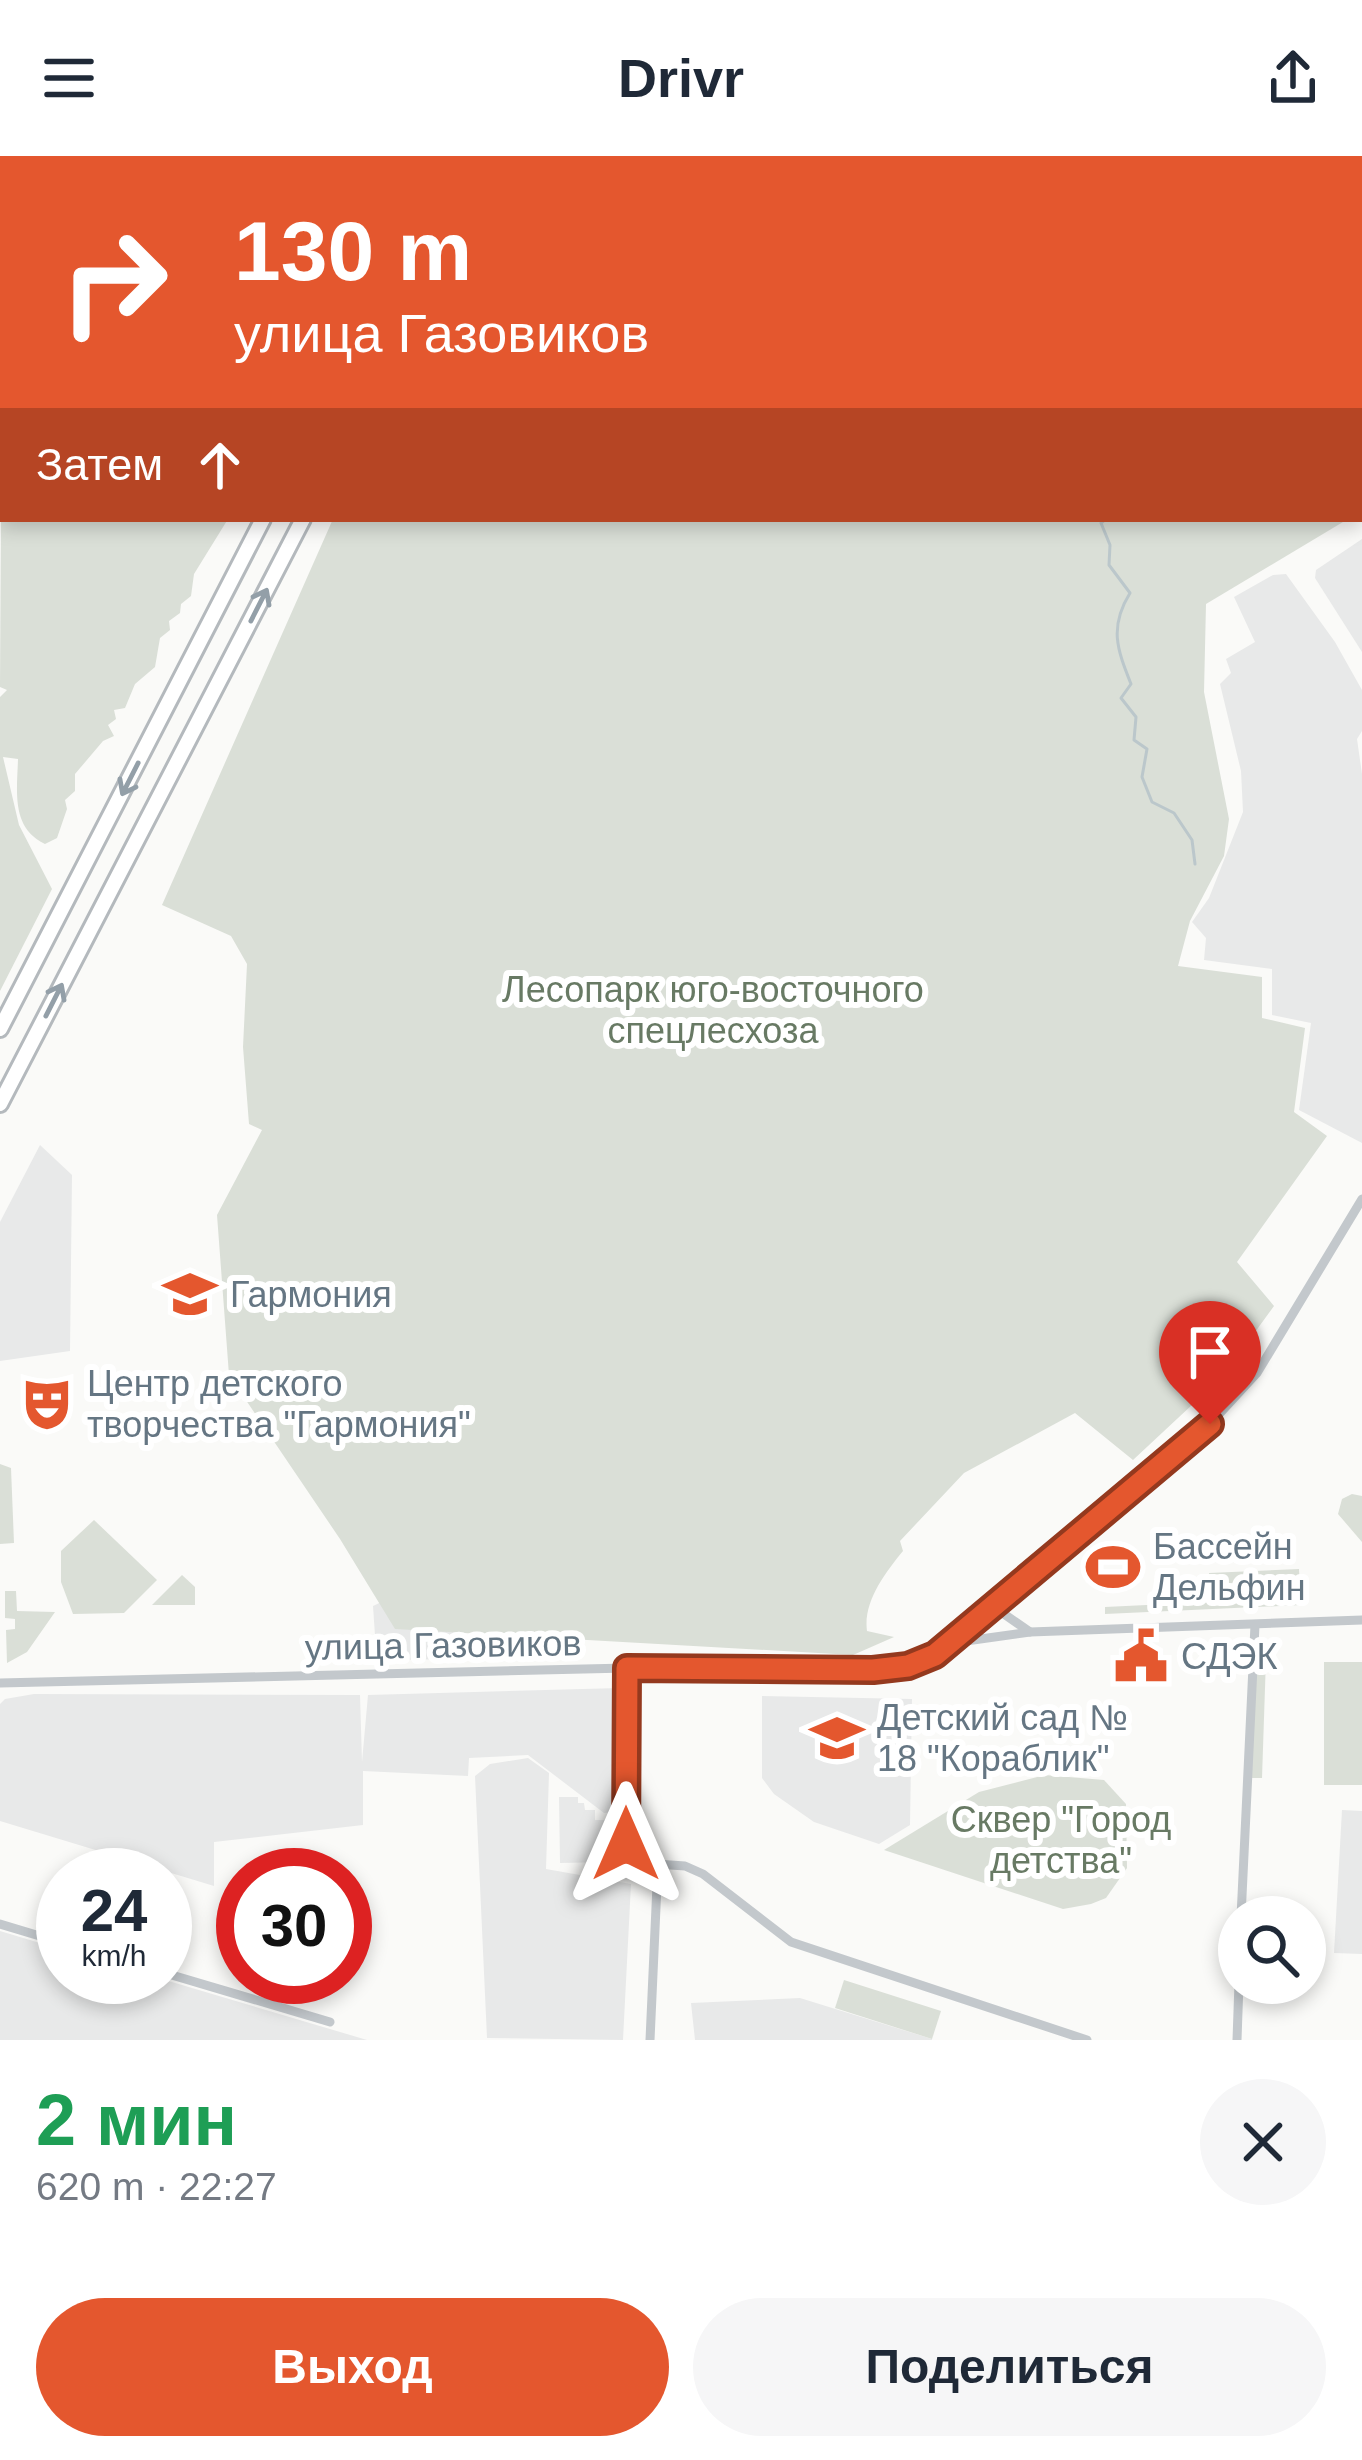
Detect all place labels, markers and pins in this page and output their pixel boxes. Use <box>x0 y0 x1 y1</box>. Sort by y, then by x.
school or university icon: Гармония <box>161 1265 219 1323</box>
place label: Гармония <box>230 1274 392 1315</box>
pin <box>1159 1301 1261 1424</box>
place label: Центр детского творчества "Гармония" <box>87 1363 471 1445</box>
theatre icon: Центр детского творчества "Гармония" <box>18 1375 76 1433</box>
place label: Бассейн Дельфин <box>1153 1526 1306 1608</box>
sports icon: Бассейн Дельфин <box>1084 1538 1142 1596</box>
public building icon: СДЭК <box>1112 1627 1170 1685</box>
place label: СДЭК <box>1181 1636 1277 1677</box>
place label: Детский сад № 18 "Кораблик" <box>877 1697 1128 1779</box>
school or university icon: Детский сад № 18 "Кораблик" <box>808 1709 866 1767</box>

